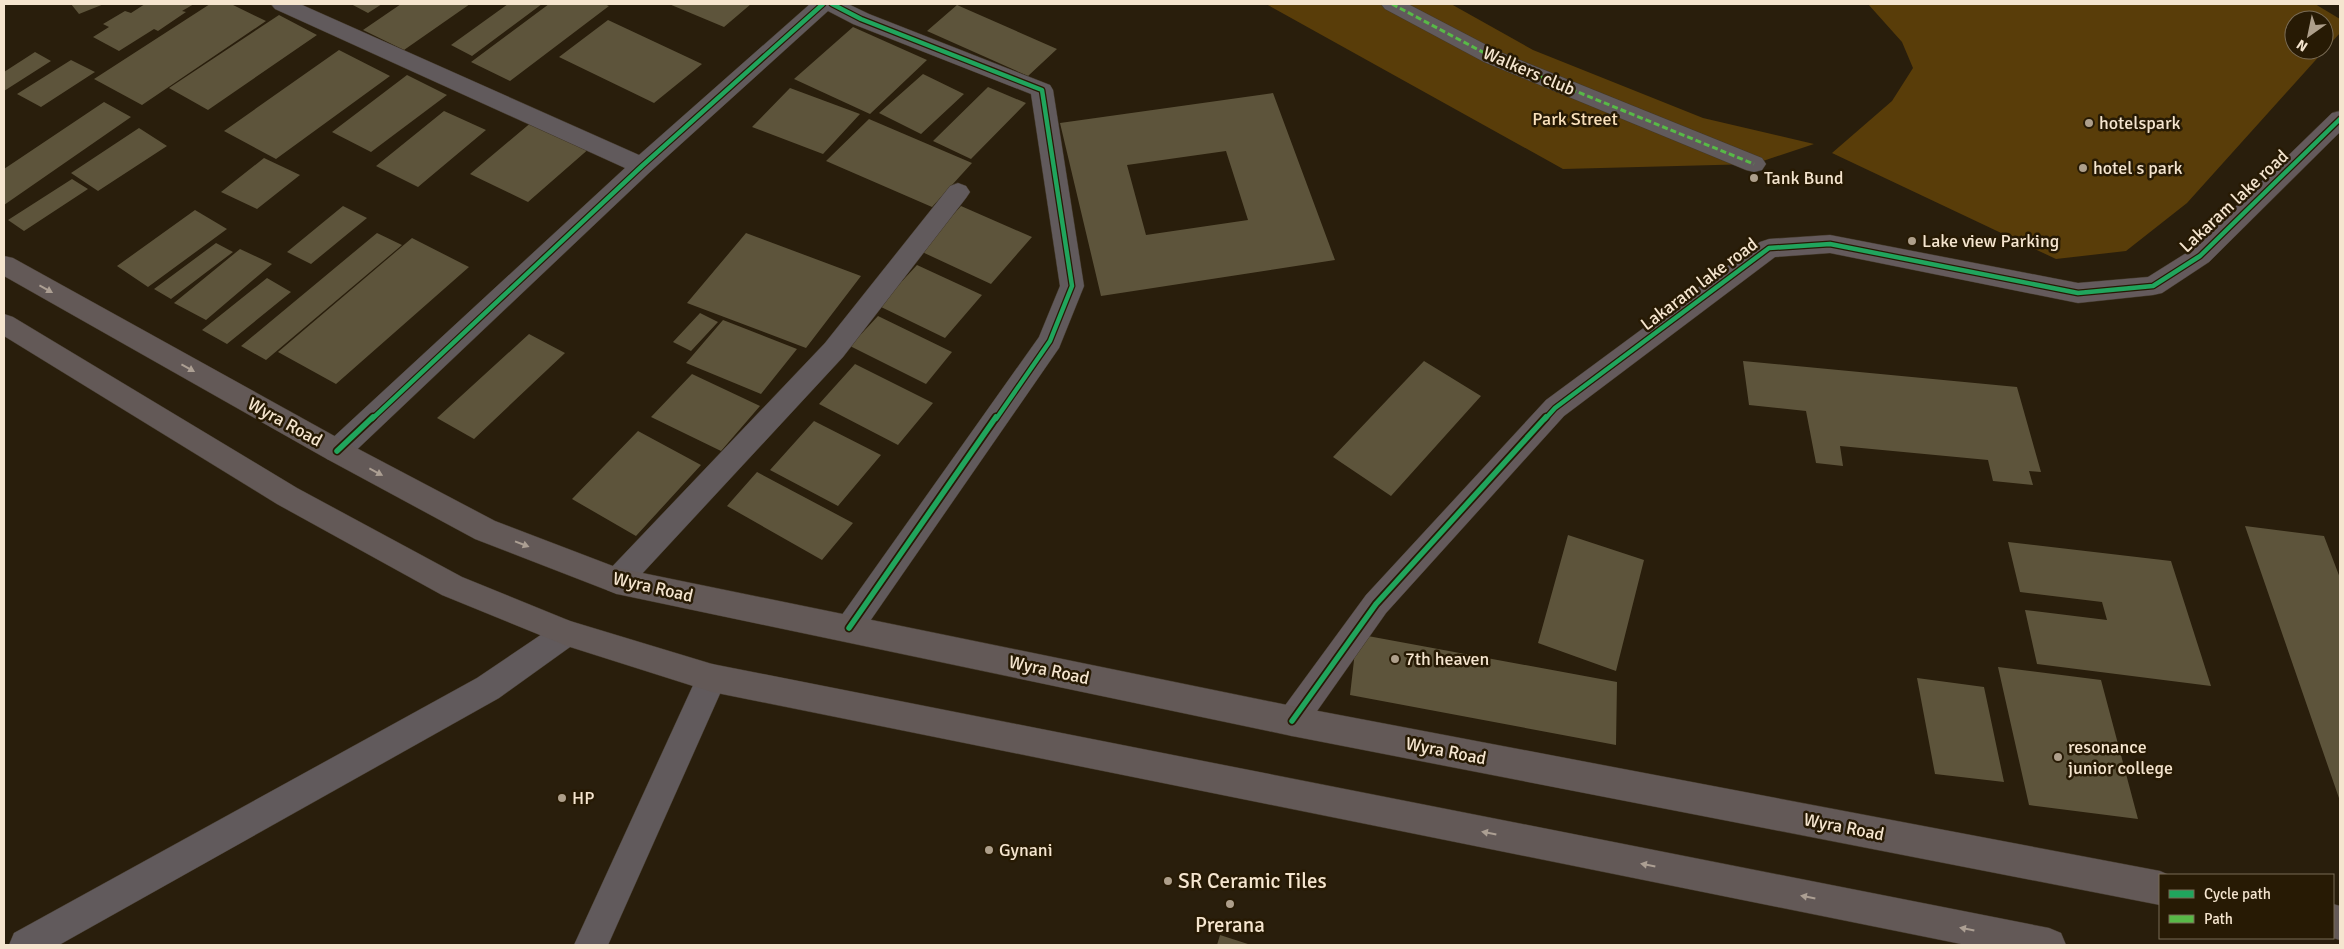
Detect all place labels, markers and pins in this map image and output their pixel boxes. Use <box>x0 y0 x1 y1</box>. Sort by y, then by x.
place label: hotelspark <box>2099 112 2181 134</box>
marker: hotelspark <box>2083 117 2095 129</box>
place label: hotel s park <box>2093 157 2183 179</box>
marker: hotel s park <box>2077 162 2089 174</box>
place label: Tank Bund <box>1764 167 1844 189</box>
marker: Tank Bund <box>1748 172 1760 184</box>
place label: Lake view Parking <box>1922 230 2059 252</box>
marker: Lake view Parking <box>1906 235 1918 247</box>
place label: 7th heaven <box>1405 648 1489 670</box>
marker: 7th heaven <box>1389 653 1401 665</box>
place label: resonance junior college <box>2068 736 2173 779</box>
marker: resonance junior college <box>2052 751 2064 763</box>
place label: HP <box>572 787 594 809</box>
marker: HP <box>556 792 568 804</box>
place label: Gynani <box>999 839 1053 861</box>
marker: Gynani <box>983 844 995 856</box>
place label: SR Ceramic Tiles <box>1178 868 1327 894</box>
marker: SR Ceramic Tiles <box>1162 875 1174 887</box>
marker: Prerana <box>1224 898 1236 910</box>
place label: Prerana <box>1195 912 1265 938</box>

